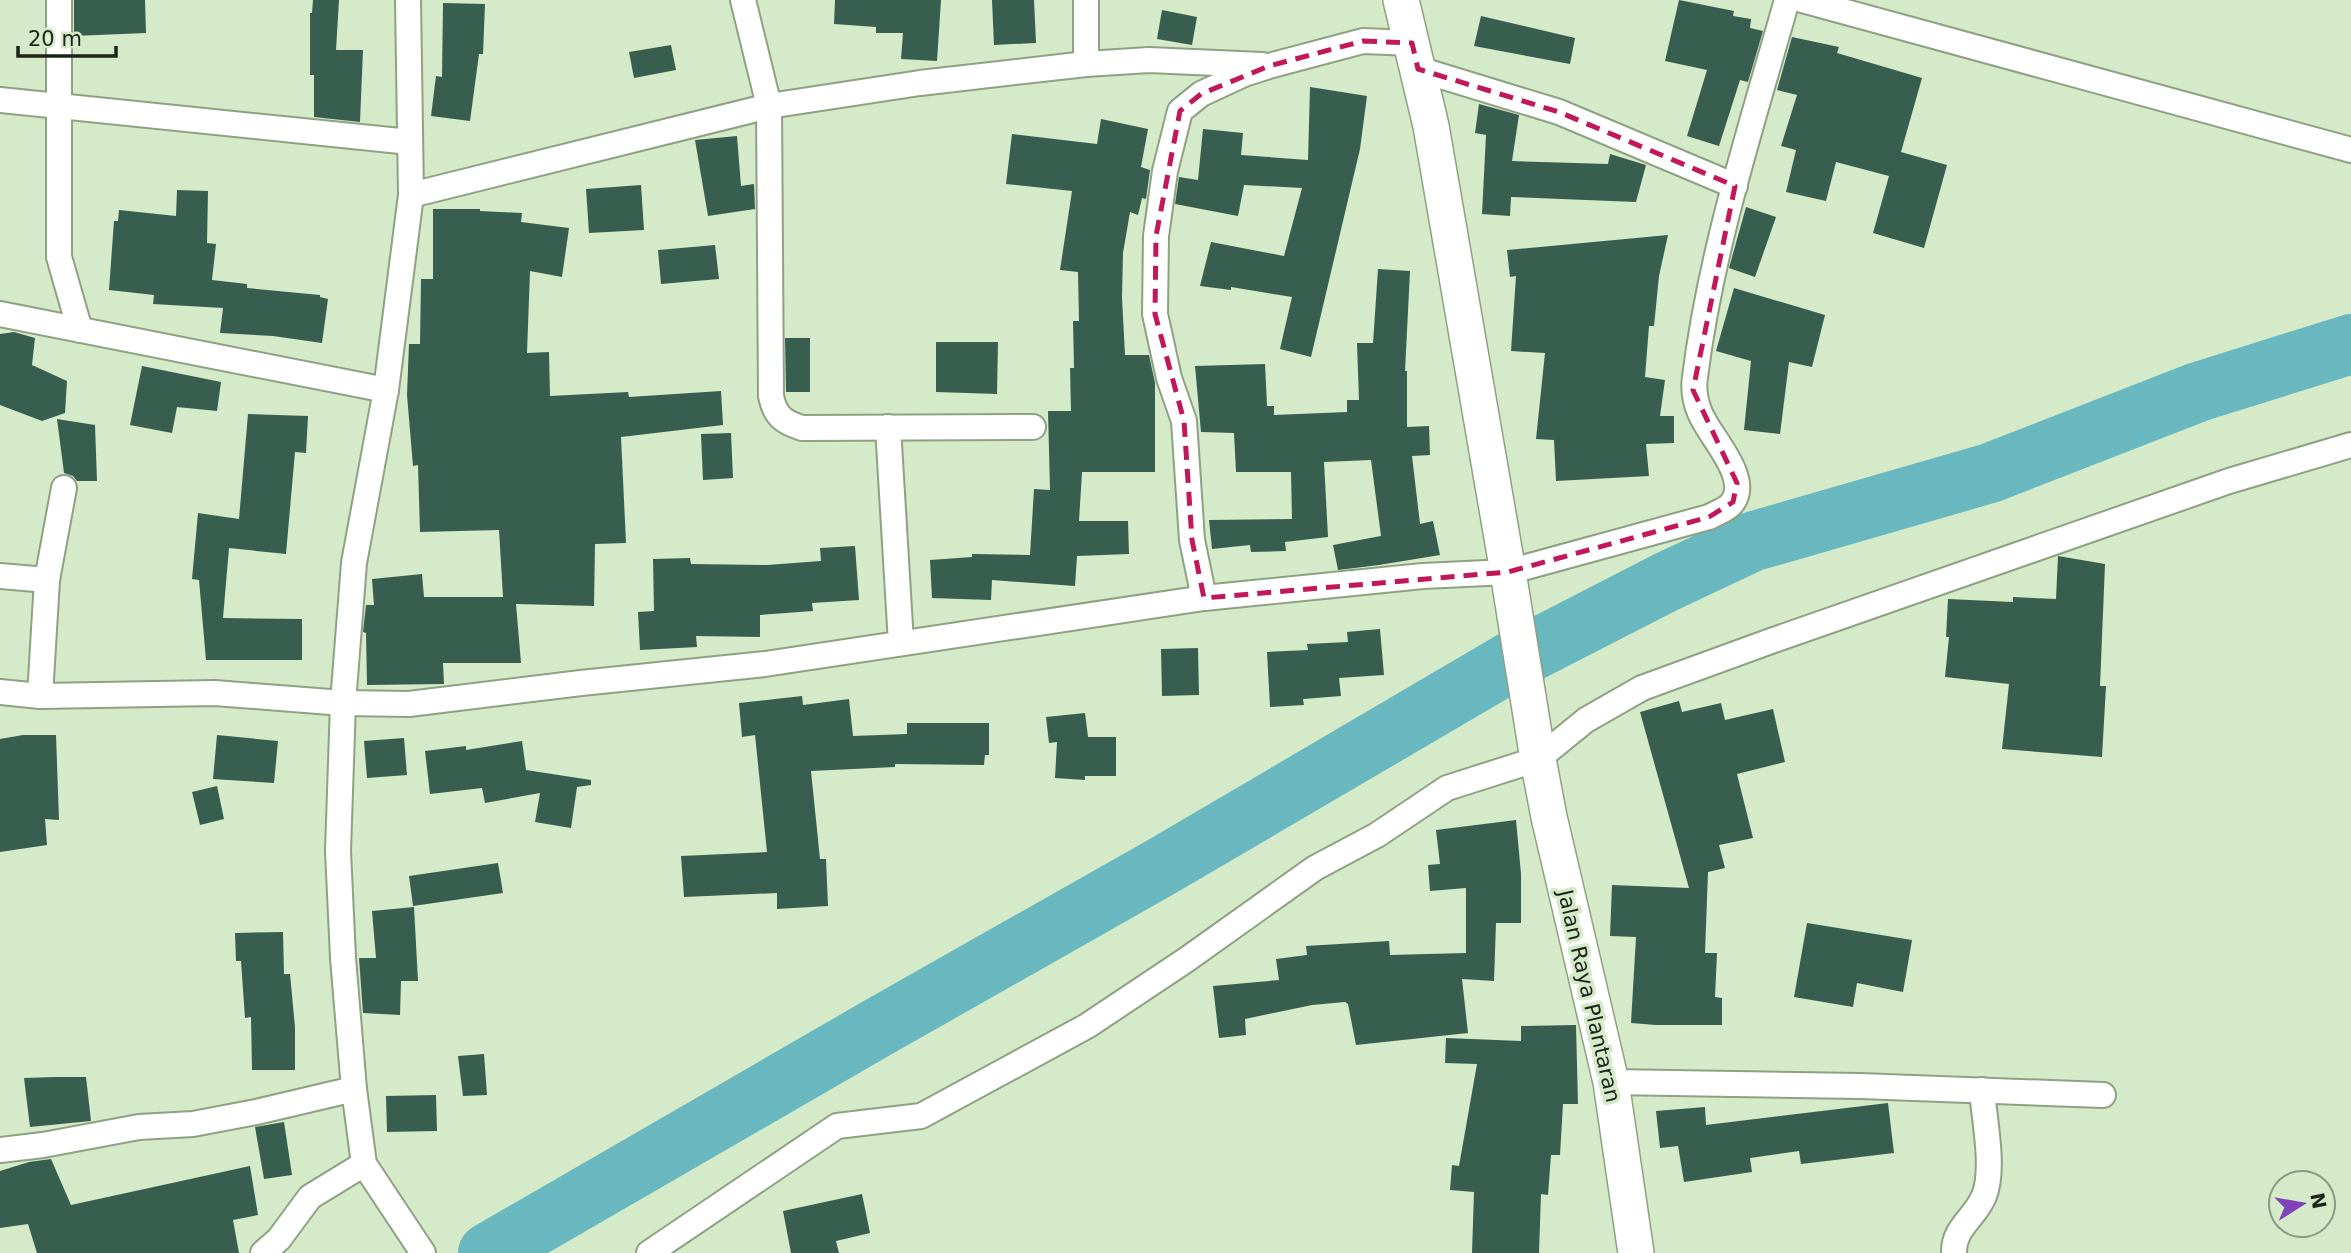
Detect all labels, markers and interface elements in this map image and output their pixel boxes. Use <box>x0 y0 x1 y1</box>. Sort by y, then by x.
scale bar <box>18 14 116 58</box>
text: 20 m <box>28 27 82 51</box>
street label: Jalan Raya Plantaran <box>1552 885 1625 1105</box>
north arrow <box>2267 1169 2337 1239</box>
text: N <box>2306 1191 2331 1211</box>

